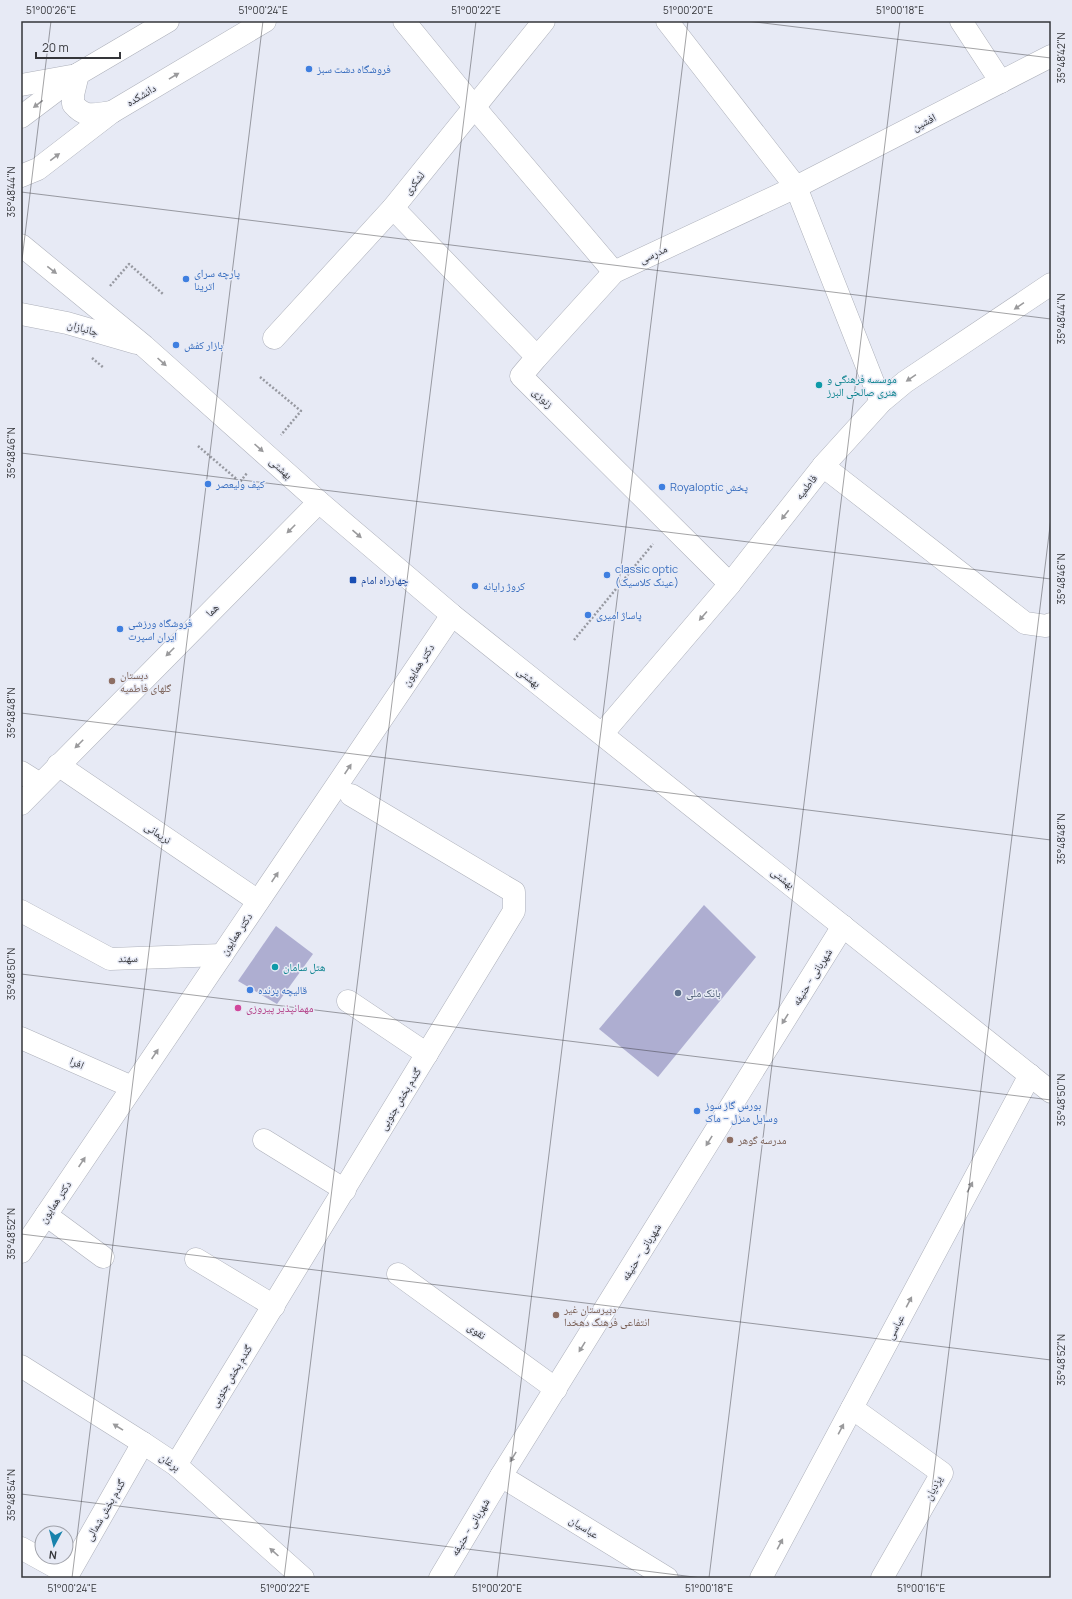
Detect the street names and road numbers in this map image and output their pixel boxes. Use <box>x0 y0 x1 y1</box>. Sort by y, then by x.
street label: دانشکده <box>123 80 159 109</box>
street label: افشین <box>909 109 938 134</box>
street label: لشکری <box>400 168 428 197</box>
street label: مدرسی <box>636 241 669 267</box>
street label: جانبازان <box>66 316 101 339</box>
street label: زنوزی <box>530 384 557 411</box>
street label: بهشتی <box>267 453 296 482</box>
street label: فاطمیه <box>791 471 820 502</box>
street label: هما <box>202 599 222 620</box>
street label: دکتر همایون <box>398 640 437 689</box>
street label: بهشتی <box>514 663 544 691</box>
street label: نریمانی <box>142 818 175 847</box>
street label: بهشتی <box>768 864 798 892</box>
street label: دکتر همایون <box>216 909 255 958</box>
street label: شهربانی - حنیفه <box>788 945 835 1008</box>
street label: سهند <box>118 950 138 965</box>
street label: افرا <box>68 1053 87 1072</box>
street label: گندم بخش جنوبی <box>375 1064 424 1133</box>
street label: دکتر همایون <box>35 1177 74 1226</box>
street label: شهربانی - حنیفه <box>617 1220 664 1283</box>
street label: عباسی <box>882 1311 908 1342</box>
street label: نقوی <box>465 1319 489 1342</box>
street label: گندم بخش جنوبی <box>206 1341 255 1410</box>
street label: برغان <box>157 1449 184 1474</box>
street label: یزدیان <box>920 1472 945 1503</box>
street label: گندم بخش شمالی <box>81 1476 128 1543</box>
street label: شهربانی - حنیفه <box>446 1495 493 1558</box>
street label: عباسیان <box>567 1512 602 1542</box>

